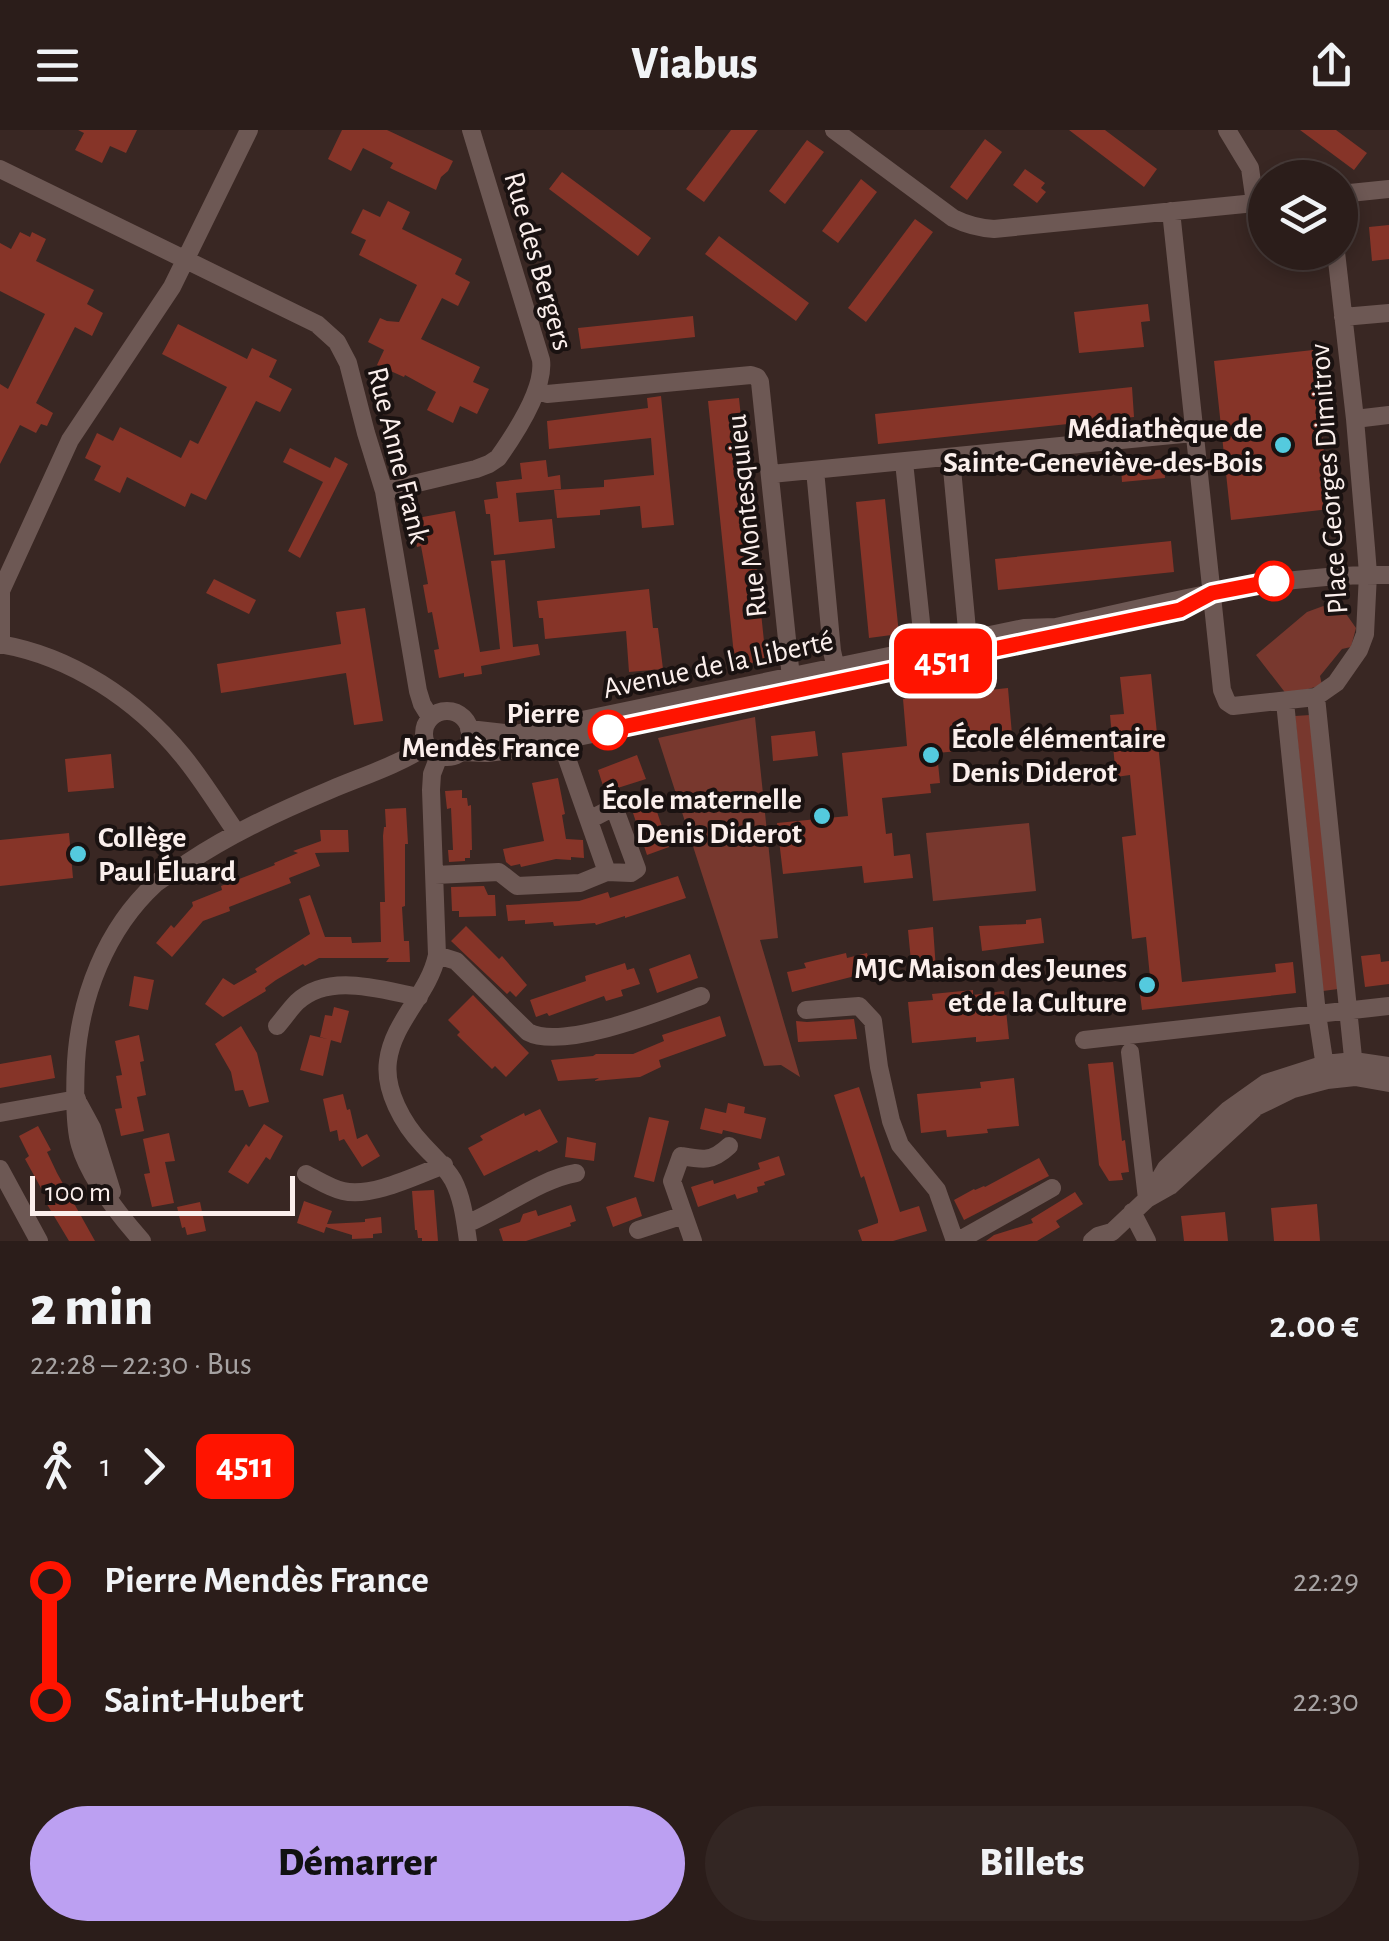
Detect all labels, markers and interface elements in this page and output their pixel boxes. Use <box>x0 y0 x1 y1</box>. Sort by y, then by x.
icon: menu <box>30 38 85 93</box>
icon: share <box>1304 38 1359 93</box>
text: Viabus <box>631 42 758 87</box>
map controls <box>1248 160 1358 270</box>
button: layers <box>1248 160 1358 270</box>
street label: Rue des Bergers <box>498 169 578 354</box>
street label: Place Georges Dimitrov <box>1305 342 1353 615</box>
street label: Rue Anne Frank <box>362 364 435 547</box>
street label: Rue Montesquieu <box>721 413 773 619</box>
place label: Médiathèque de Sainte-Geneviève-des-Bois <box>943 414 1263 478</box>
marker: Médiathèque de Sainte-Geneviève-des-Bois <box>1272 434 1294 456</box>
unlabelled marker <box>1255 562 1293 600</box>
street label: Avenue de la Liberté <box>600 626 836 704</box>
line badge: 4511 <box>873 628 1013 694</box>
text: 4511 <box>914 644 972 679</box>
place label: Pierre Mendès France <box>402 699 580 763</box>
marker: Pierre Mendès France <box>589 711 627 749</box>
place label: École élémentaire Denis Diderot <box>951 721 1166 788</box>
marker: École élémentaire Denis Diderot <box>920 744 942 766</box>
place label: École maternelle Denis Diderot <box>601 782 802 849</box>
marker: École maternelle Denis Diderot <box>811 805 833 827</box>
place label: Collège Paul Éluard <box>98 823 236 887</box>
marker: Collège Paul Éluard <box>67 843 89 865</box>
place label: MJC Maison des Jeunes et de la Culture <box>854 954 1127 1018</box>
marker: MJC Maison des Jeunes et de la Culture <box>1136 974 1158 996</box>
scale bar <box>30 1171 295 1216</box>
text: 100 m <box>45 1179 111 1207</box>
text: 2 min <box>30 1280 153 1335</box>
text: 2.00 € <box>1269 1307 1359 1345</box>
text: 22:28 – 22:30 · Bus <box>30 1348 252 1380</box>
icon: walk <box>30 1439 85 1494</box>
icon: forward <box>126 1439 181 1494</box>
text: 4511 <box>216 1449 274 1484</box>
text: 1 <box>100 1450 111 1482</box>
text: Pierre Mendès France <box>104 1562 429 1600</box>
text: 22:29 <box>1293 1565 1359 1597</box>
text: Saint-Hubert <box>104 1682 304 1720</box>
text: 22:30 <box>1292 1685 1359 1717</box>
button: Démarrer <box>30 1806 685 1921</box>
button: Billets <box>705 1806 1359 1921</box>

